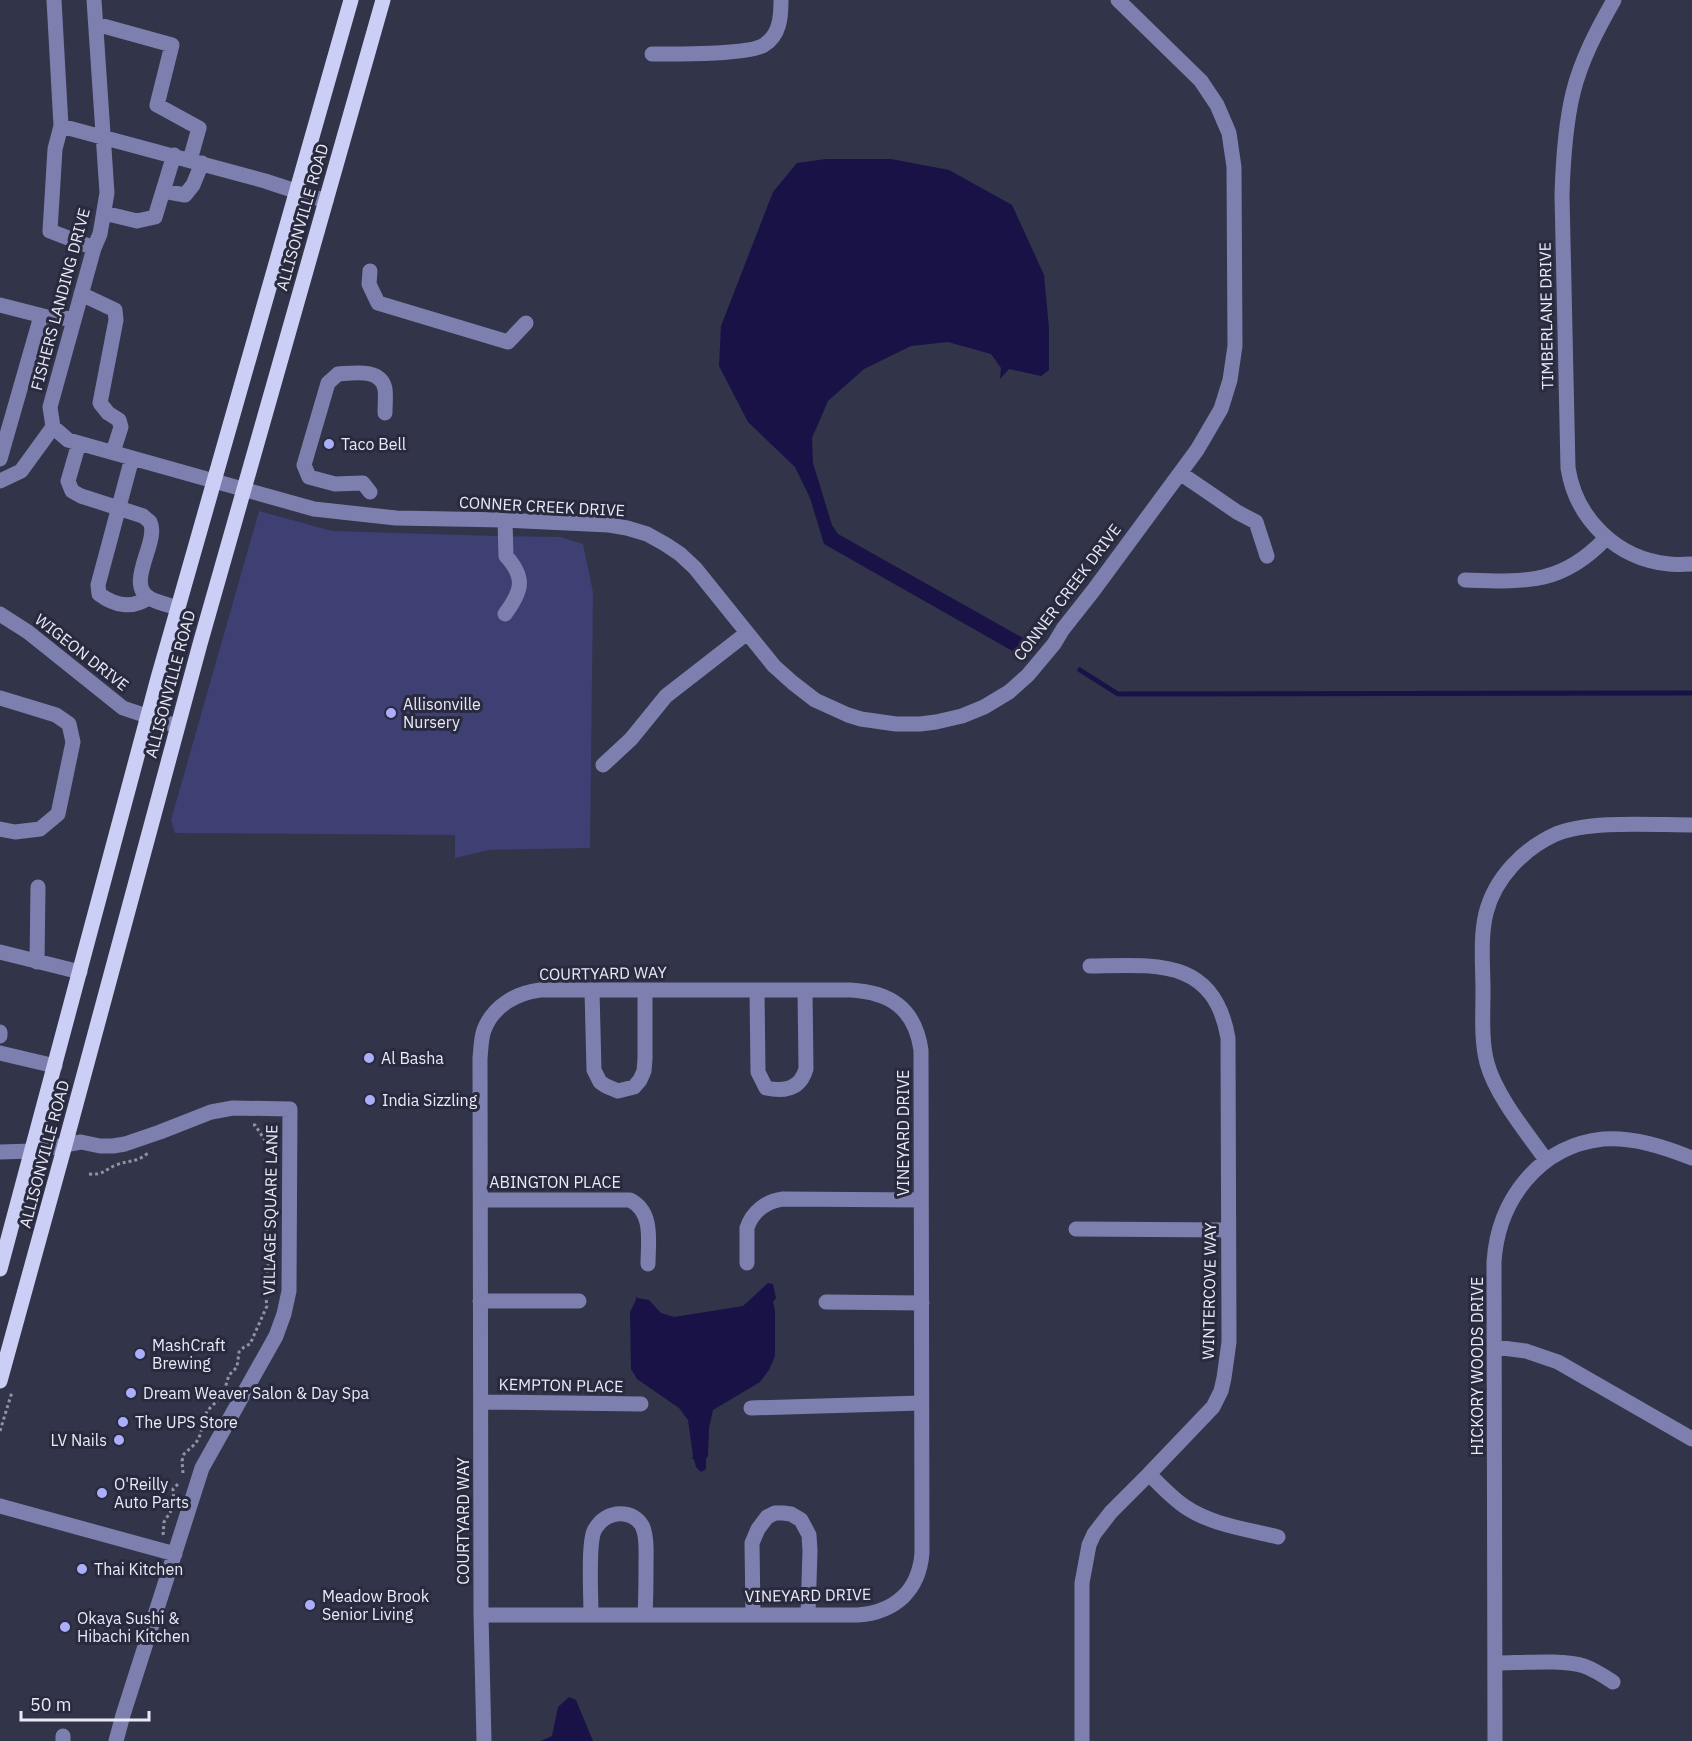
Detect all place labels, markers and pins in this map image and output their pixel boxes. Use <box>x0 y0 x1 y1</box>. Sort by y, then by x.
place label: Taco Bell <box>341 434 406 454</box>
marker: Taco Bell <box>322 437 336 451</box>
place label: Allisonville Nursery <box>403 694 481 732</box>
marker: Allisonville Nursery <box>384 706 398 720</box>
place label: Al Basha <box>381 1048 444 1068</box>
marker: Al Basha <box>362 1051 376 1065</box>
place label: India Sizzling <box>382 1090 478 1110</box>
marker: India Sizzling <box>363 1093 377 1107</box>
place label: MashCraft Brewing <box>152 1335 226 1373</box>
marker: MashCraft Brewing <box>133 1347 147 1361</box>
place label: Dream Weaver Salon & Day Spa <box>143 1383 369 1403</box>
marker: Dream Weaver Salon & Day Spa <box>124 1386 138 1400</box>
place label: The UPS Store <box>135 1412 238 1432</box>
marker: The UPS Store <box>116 1415 130 1429</box>
place label: LV Nails <box>50 1430 107 1450</box>
marker: LV Nails <box>112 1433 126 1447</box>
place label: O'Reilly Auto Parts <box>114 1474 189 1512</box>
marker: O'Reilly Auto Parts <box>95 1486 109 1500</box>
place label: Thai Kitchen <box>94 1559 183 1579</box>
marker: Thai Kitchen <box>75 1562 89 1576</box>
place label: Meadow Brook Senior Living <box>322 1586 430 1624</box>
marker: Meadow Brook Senior Living <box>303 1598 317 1612</box>
place label: Okaya Sushi & Hibachi Kitchen <box>77 1608 190 1646</box>
marker: Okaya Sushi & Hibachi Kitchen <box>58 1620 72 1634</box>

